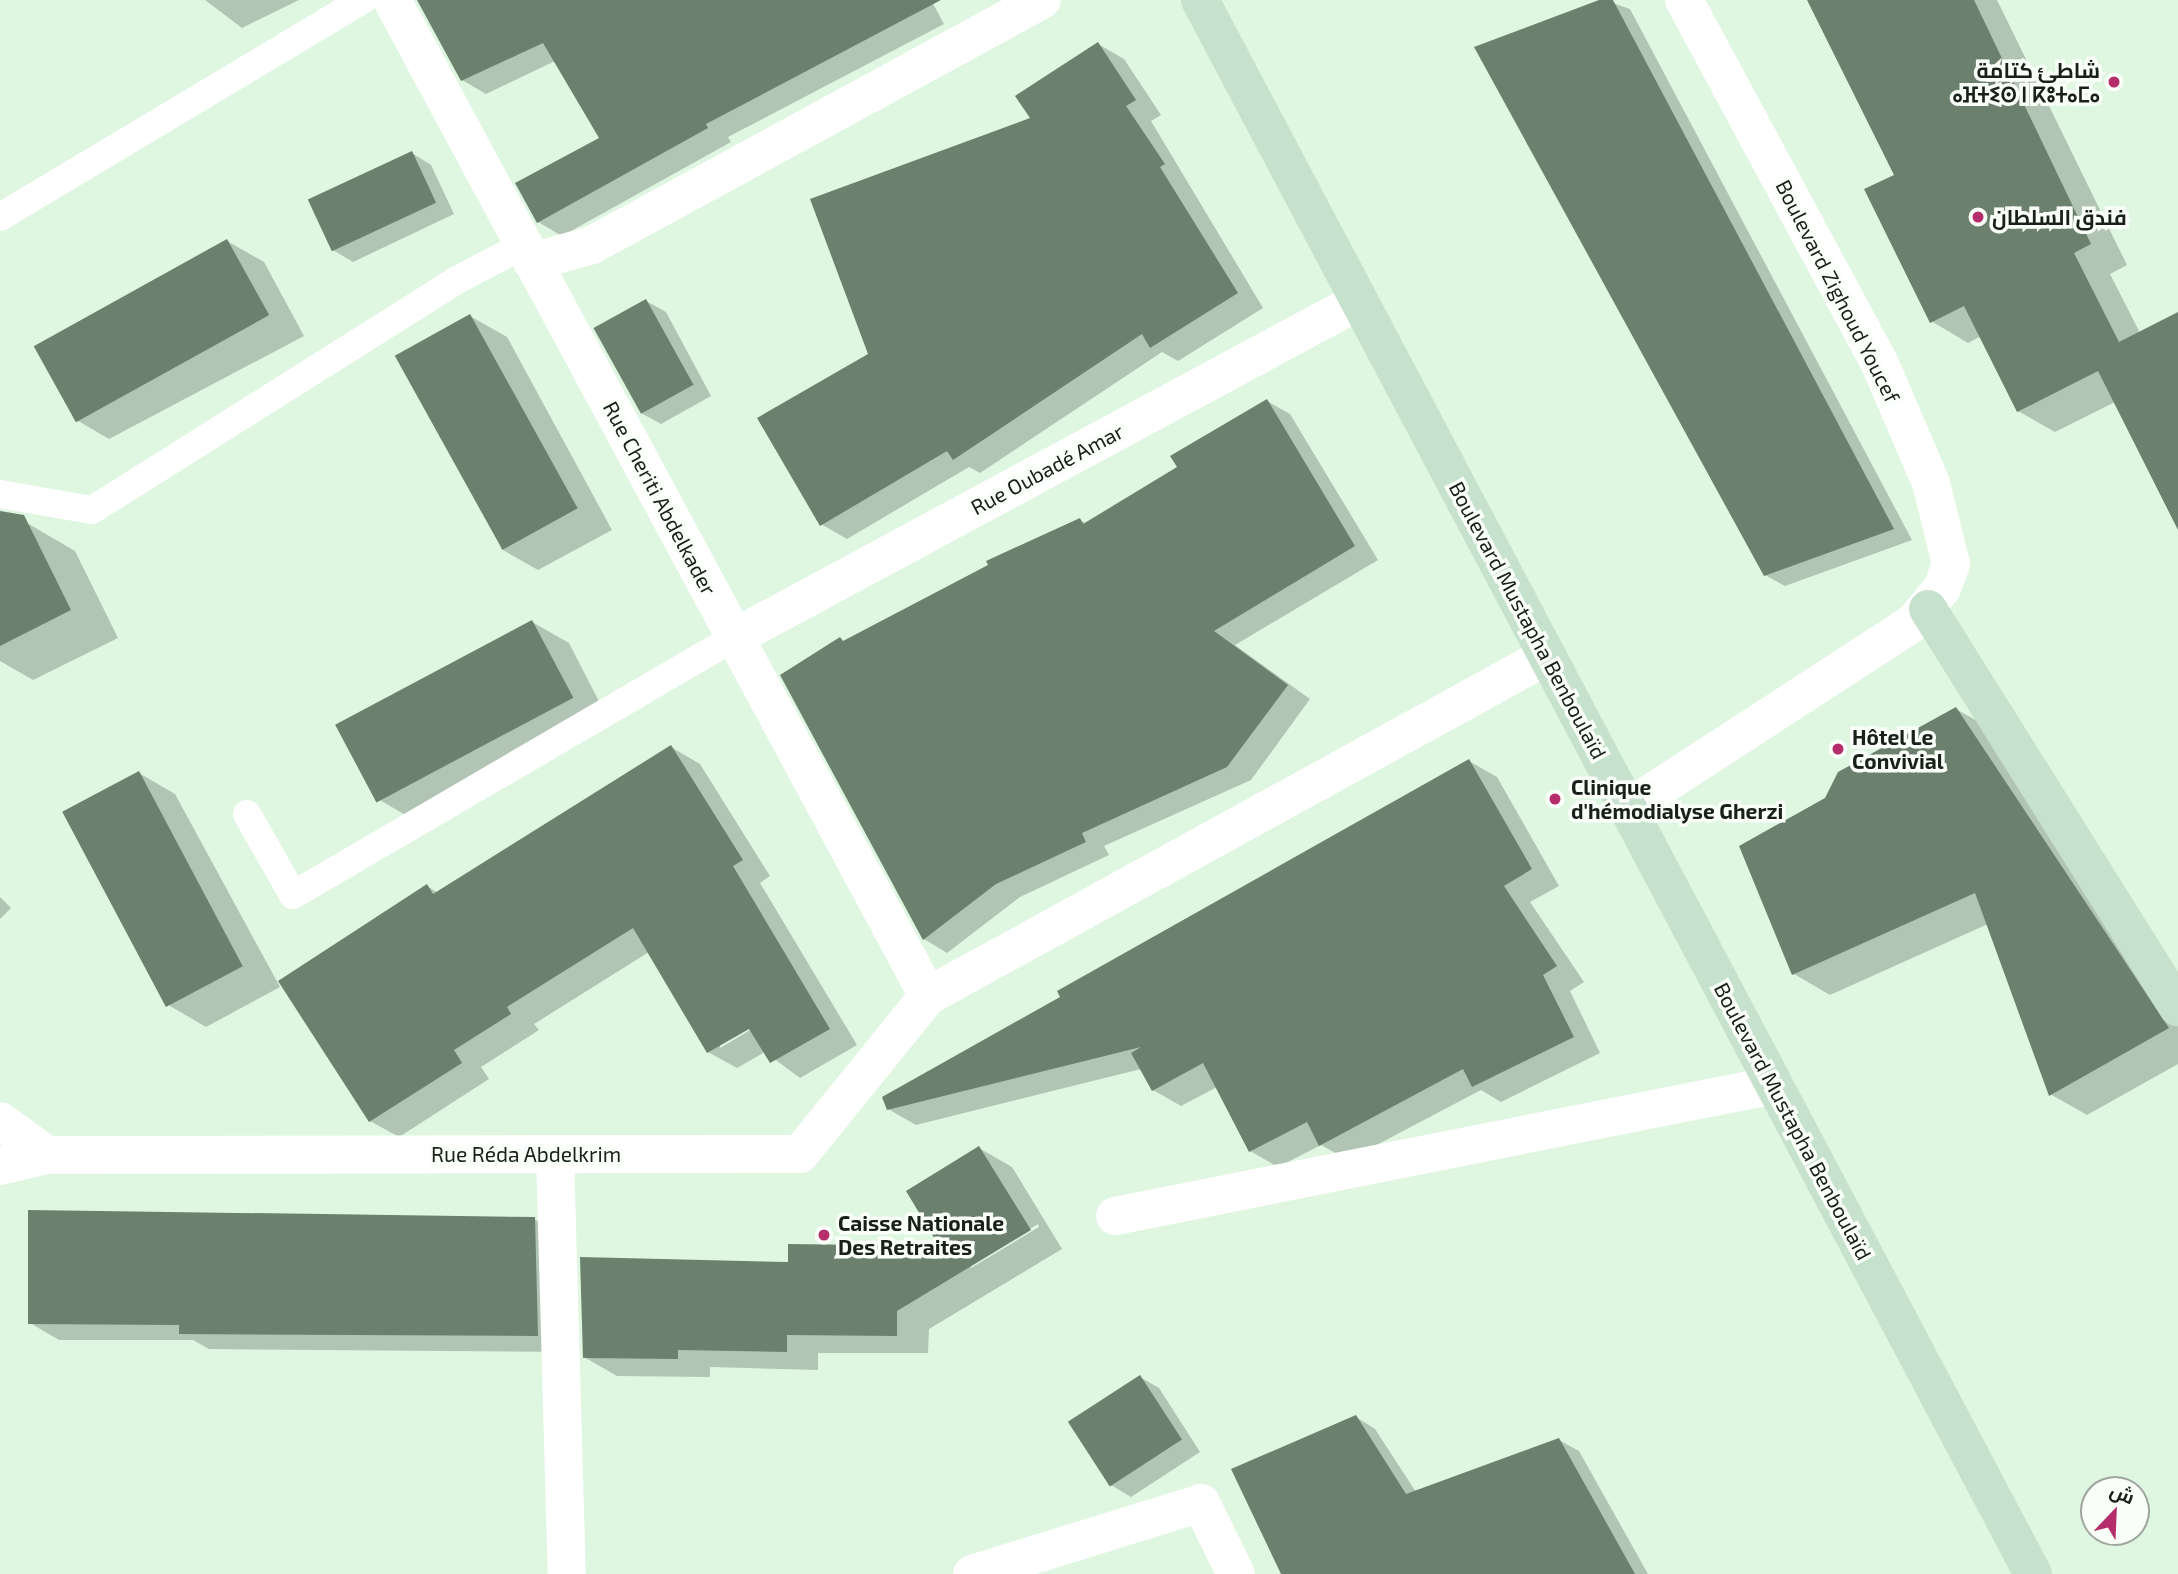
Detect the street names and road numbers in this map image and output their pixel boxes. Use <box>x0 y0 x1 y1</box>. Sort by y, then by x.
street label: Boulevard Zighoud Youcef <box>1771 175 1905 407</box>
street label: Rue Cheriti Abdelkader <box>598 397 722 599</box>
street label: Rue Oubadé Amar <box>966 418 1128 520</box>
street label: Boulevard Mustapha Benboulaïd <box>1444 477 1612 763</box>
street label: Boulevard Mustapha Benboulaïd <box>1709 978 1877 1264</box>
street label: Rue Réda Abdelkrim <box>431 1141 621 1167</box>

